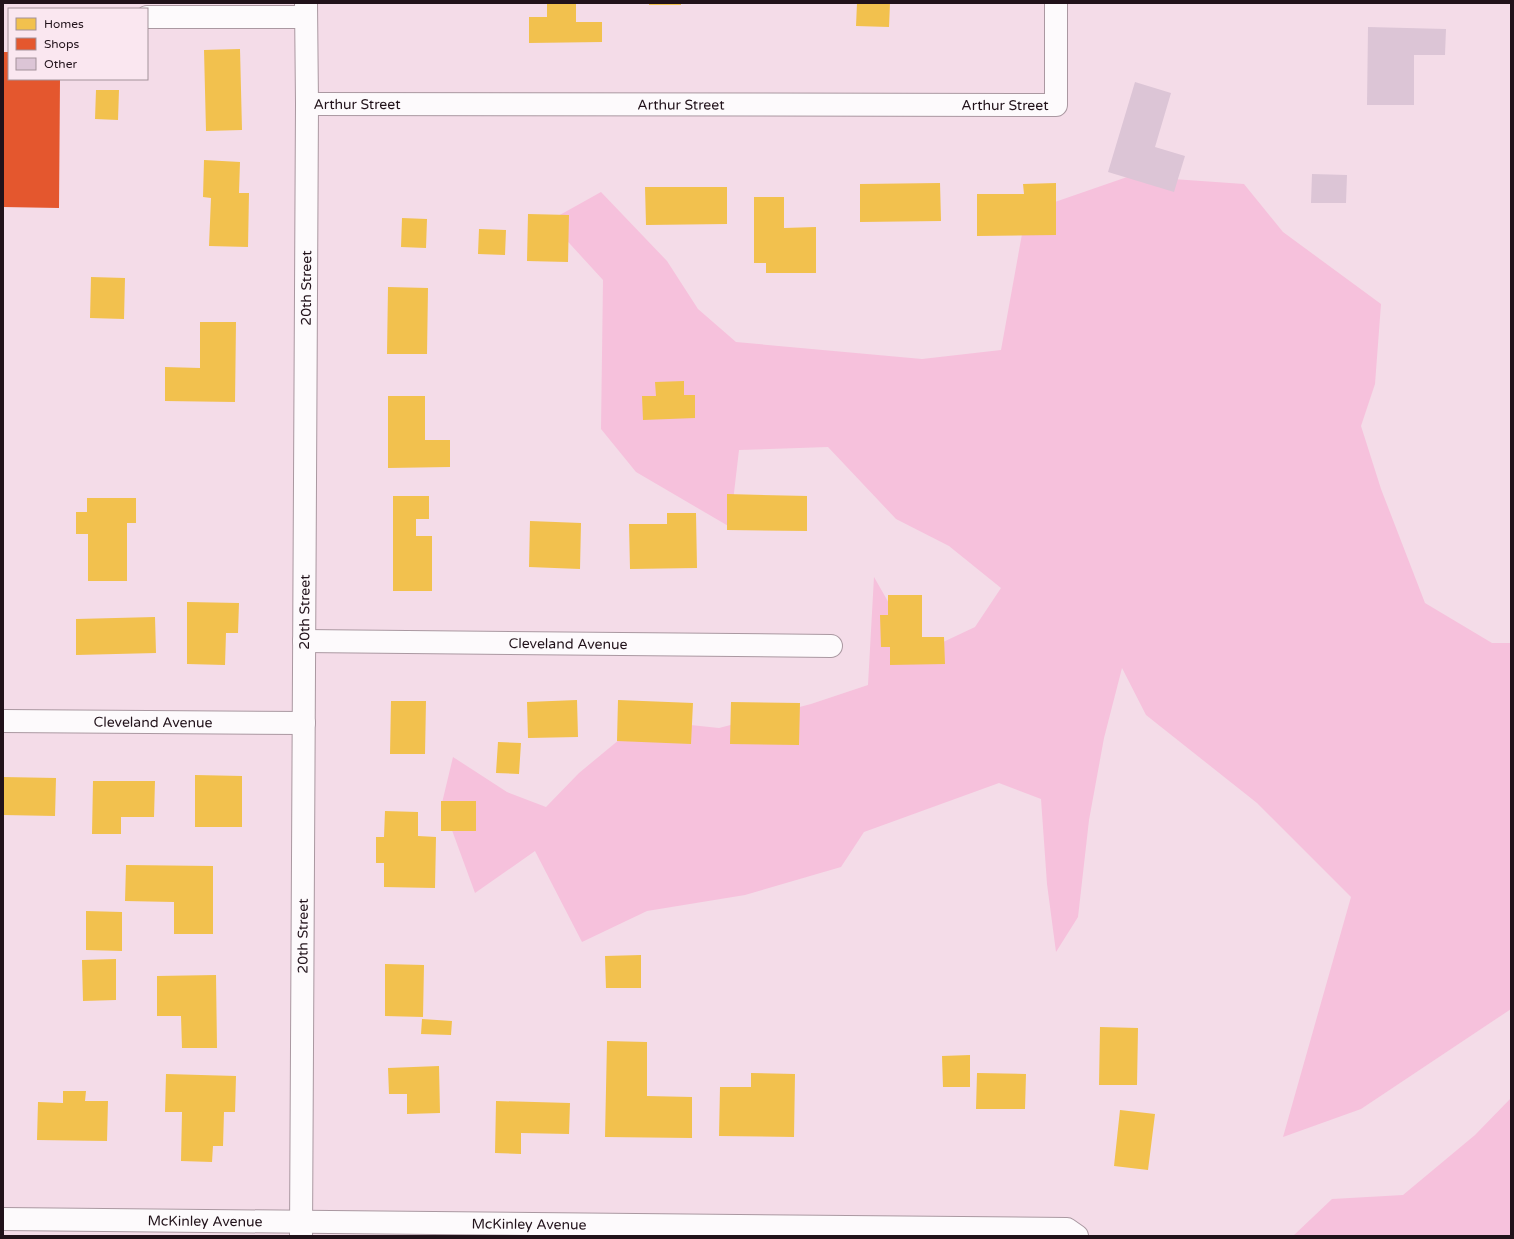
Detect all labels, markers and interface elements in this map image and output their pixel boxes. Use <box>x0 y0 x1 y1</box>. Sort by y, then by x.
legend <box>8 8 148 80</box>
text: Homes <box>44 17 84 31</box>
text: Shops <box>44 37 79 51</box>
text: Other <box>44 57 77 71</box>
street label: Arthur Street <box>313 96 401 113</box>
street label: Arthur Street <box>637 96 725 113</box>
street label: Arthur Street <box>961 96 1049 113</box>
street label: 20th Street <box>297 250 315 326</box>
street label: 20th Street <box>296 574 313 650</box>
street label: Cleveland Avenue <box>508 634 628 653</box>
street label: Cleveland Avenue <box>93 713 213 731</box>
street label: 20th Street <box>294 898 311 974</box>
street label: McKinley Avenue <box>147 1212 263 1230</box>
street label: McKinley Avenue <box>471 1215 587 1233</box>

